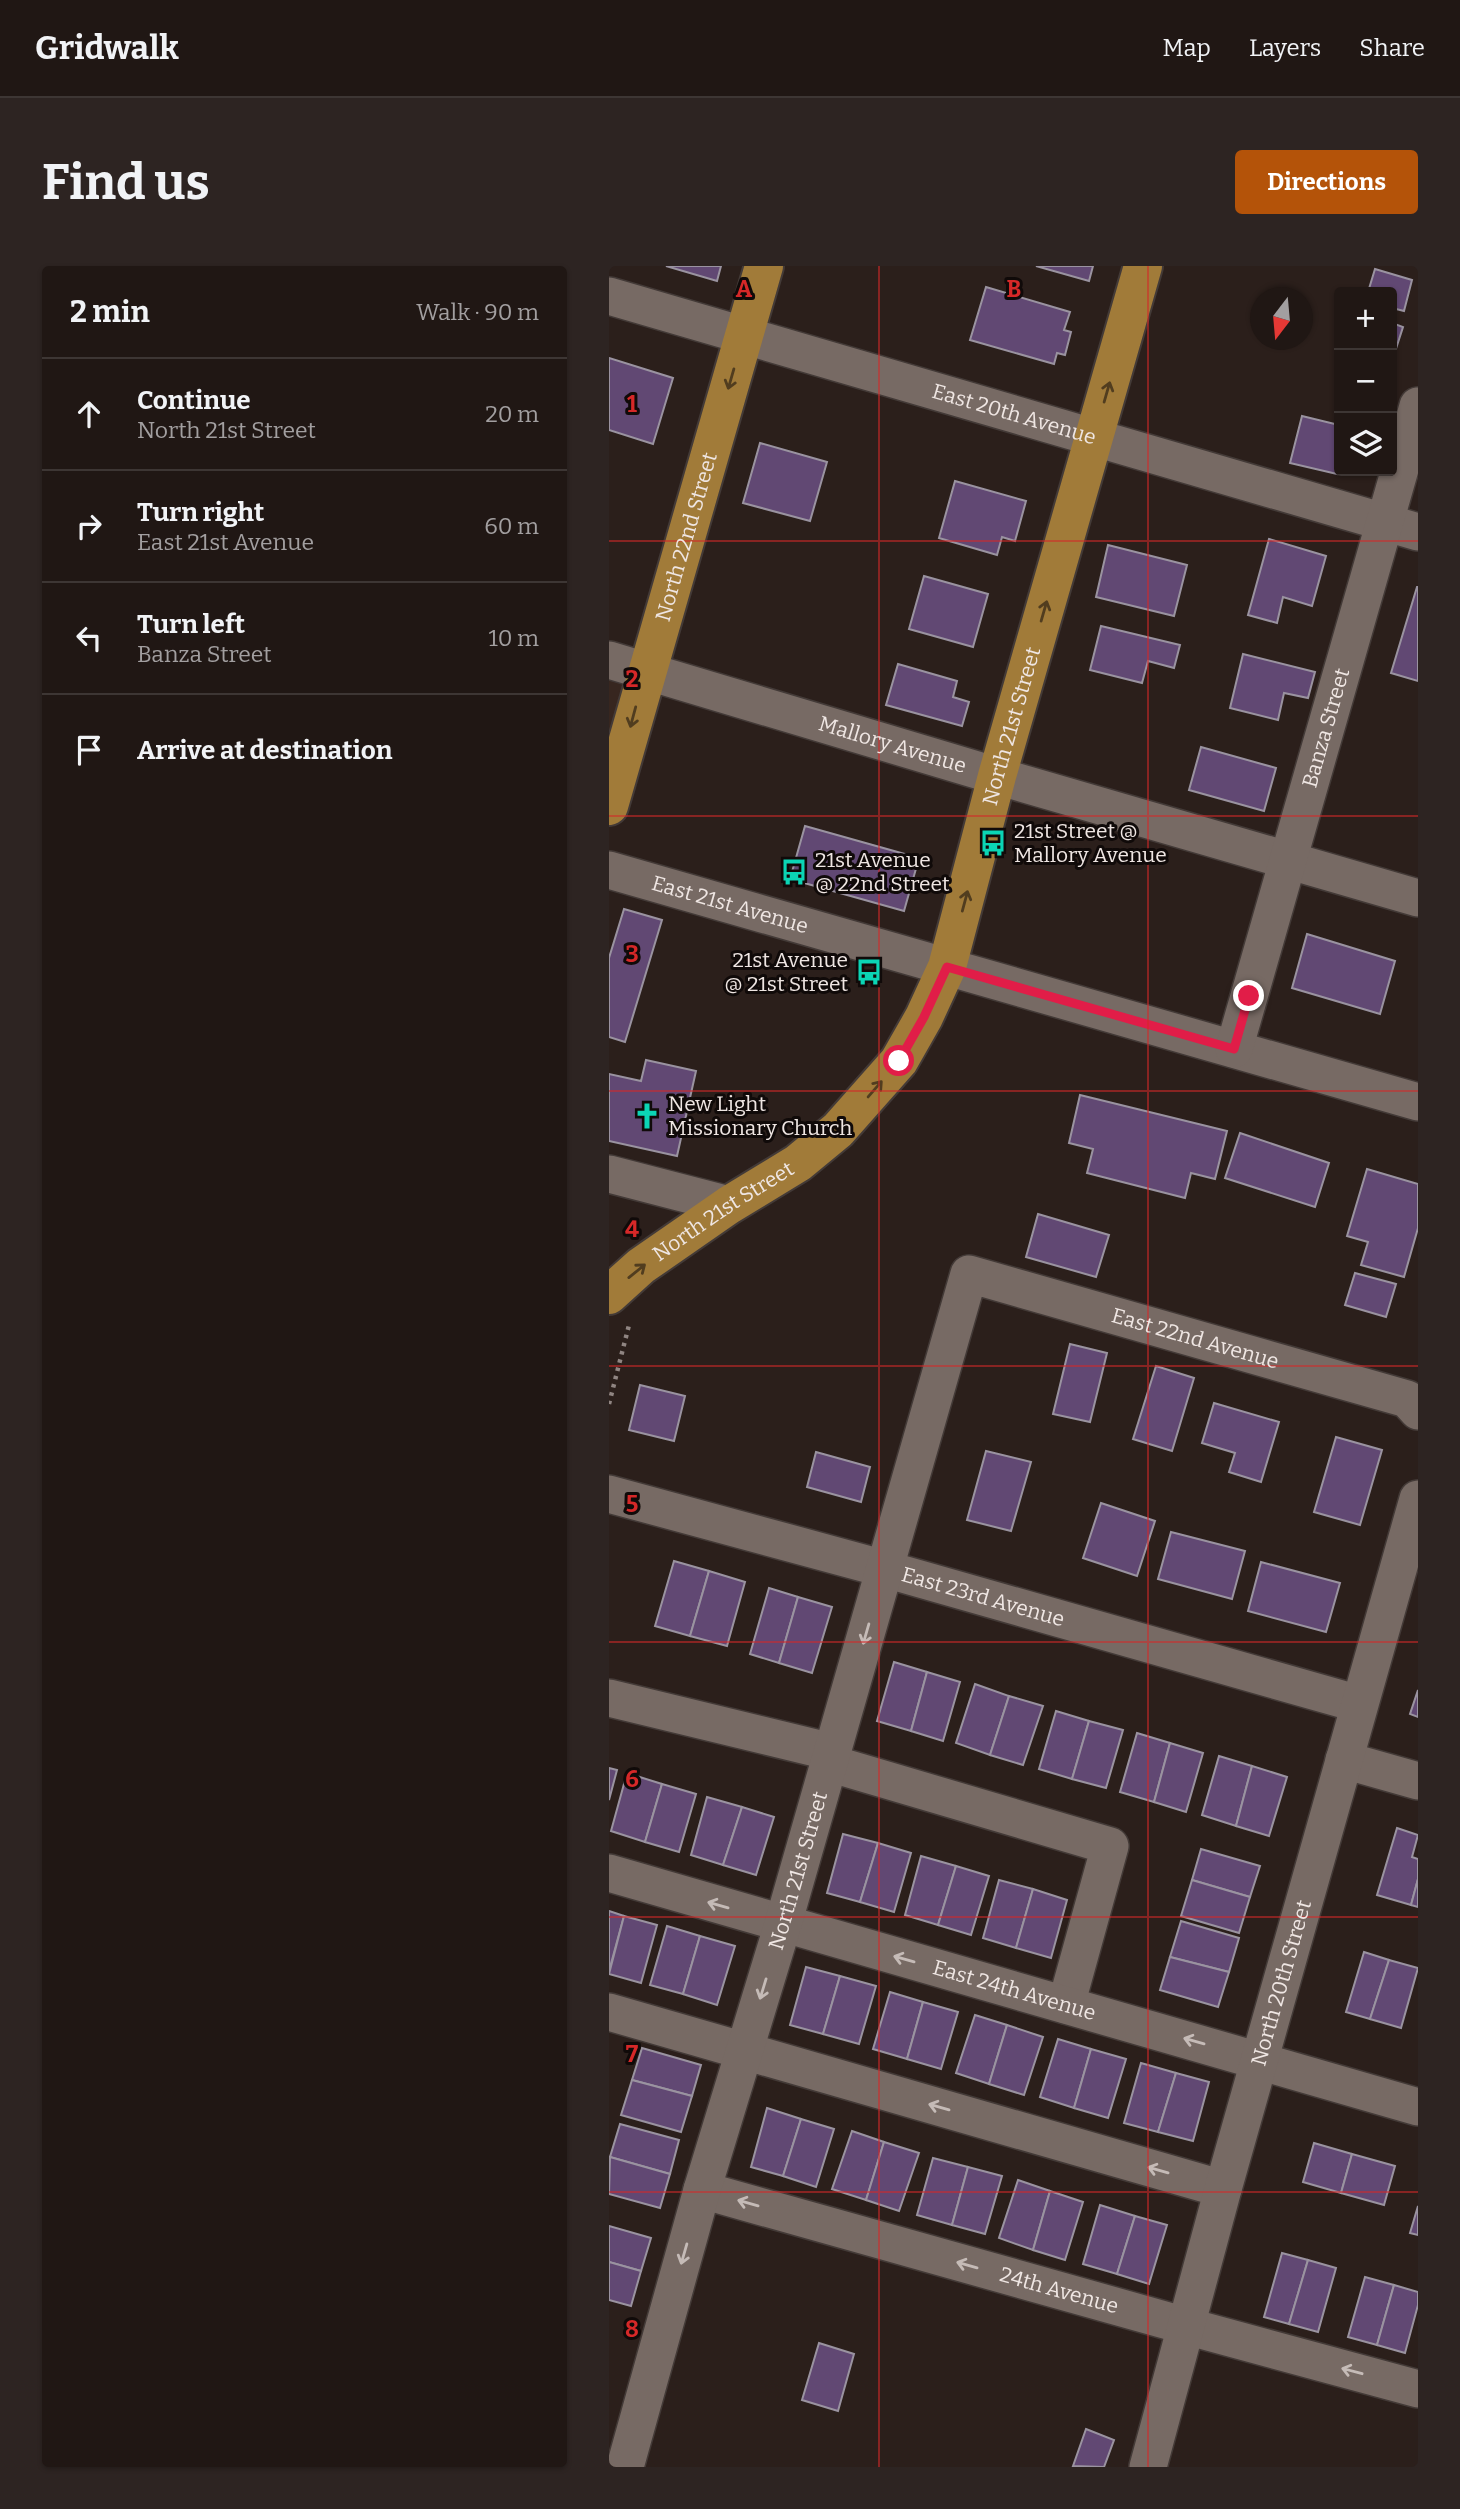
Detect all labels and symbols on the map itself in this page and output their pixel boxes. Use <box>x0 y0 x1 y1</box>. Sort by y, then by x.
text: A <box>736 275 753 303</box>
text: B <box>1007 275 1021 303</box>
north arrow <box>1250 287 1313 350</box>
one-way arrow <box>724 367 737 389</box>
street label: East 20th Avenue <box>929 378 1099 450</box>
one-way arrow <box>1101 382 1114 404</box>
text: 1 <box>627 390 637 418</box>
street label: North 22nd Street <box>650 449 723 624</box>
one-way arrow <box>1039 600 1052 622</box>
street label: North 21st Street <box>977 644 1046 808</box>
text: 2 <box>626 665 639 693</box>
street label: Banza Street <box>1296 665 1355 791</box>
one-way arrow <box>626 706 639 728</box>
street label: Mallory Avenue <box>816 710 970 779</box>
place label: 21st Street @ Mallory Avenue <box>1014 818 1167 868</box>
bus stop icon: 21st Street @ Mallory Avenue <box>978 828 1008 858</box>
place label: 21st Avenue @ 22nd Street <box>815 847 950 897</box>
bus stop icon: 21st Avenue @ 22nd Street <box>779 857 809 887</box>
street label: East 21st Avenue <box>649 870 811 940</box>
one-way arrow <box>959 890 972 912</box>
text: 3 <box>625 940 639 968</box>
place label: 21st Avenue @ 21st Street <box>724 947 848 997</box>
bus stop icon: 21st Avenue @ 21st Street <box>854 957 884 987</box>
route end <box>1233 980 1264 1011</box>
route start <box>883 1045 914 1076</box>
one-way arrow <box>867 1080 883 1098</box>
place label: New Light Missionary Church <box>668 1091 852 1141</box>
church icon: New Light Missionary Church <box>632 1101 662 1131</box>
street label: North 21st Street <box>648 1155 799 1267</box>
text: 4 <box>625 1215 639 1243</box>
one-way arrow <box>627 1263 645 1278</box>
street label: East 22nd Avenue <box>1109 1302 1282 1375</box>
text: 5 <box>626 1490 638 1518</box>
street label: East 23rd Avenue <box>899 1561 1068 1632</box>
one-way arrow <box>859 1623 872 1645</box>
text: 6 <box>625 1765 639 1793</box>
street label: North 21st Street <box>763 1788 833 1953</box>
one-way arrow <box>707 1897 729 1910</box>
street label: North 20th Street <box>1245 1897 1317 2069</box>
one-way arrow <box>894 1951 916 1964</box>
street label: East 24th Avenue <box>930 1954 1099 2026</box>
one-way arrow <box>756 1978 769 2000</box>
one-way arrow <box>1183 2034 1205 2047</box>
text: 7 <box>626 2040 639 2068</box>
one-way arrow <box>928 2100 951 2113</box>
one-way arrow <box>1147 2162 1169 2175</box>
one-way arrow <box>738 2196 760 2209</box>
one-way arrow <box>677 2242 690 2265</box>
one-way arrow <box>957 2257 979 2270</box>
street label: 24th Avenue <box>997 2261 1122 2319</box>
text: 8 <box>625 2315 639 2343</box>
one-way arrow <box>1341 2364 1364 2377</box>

